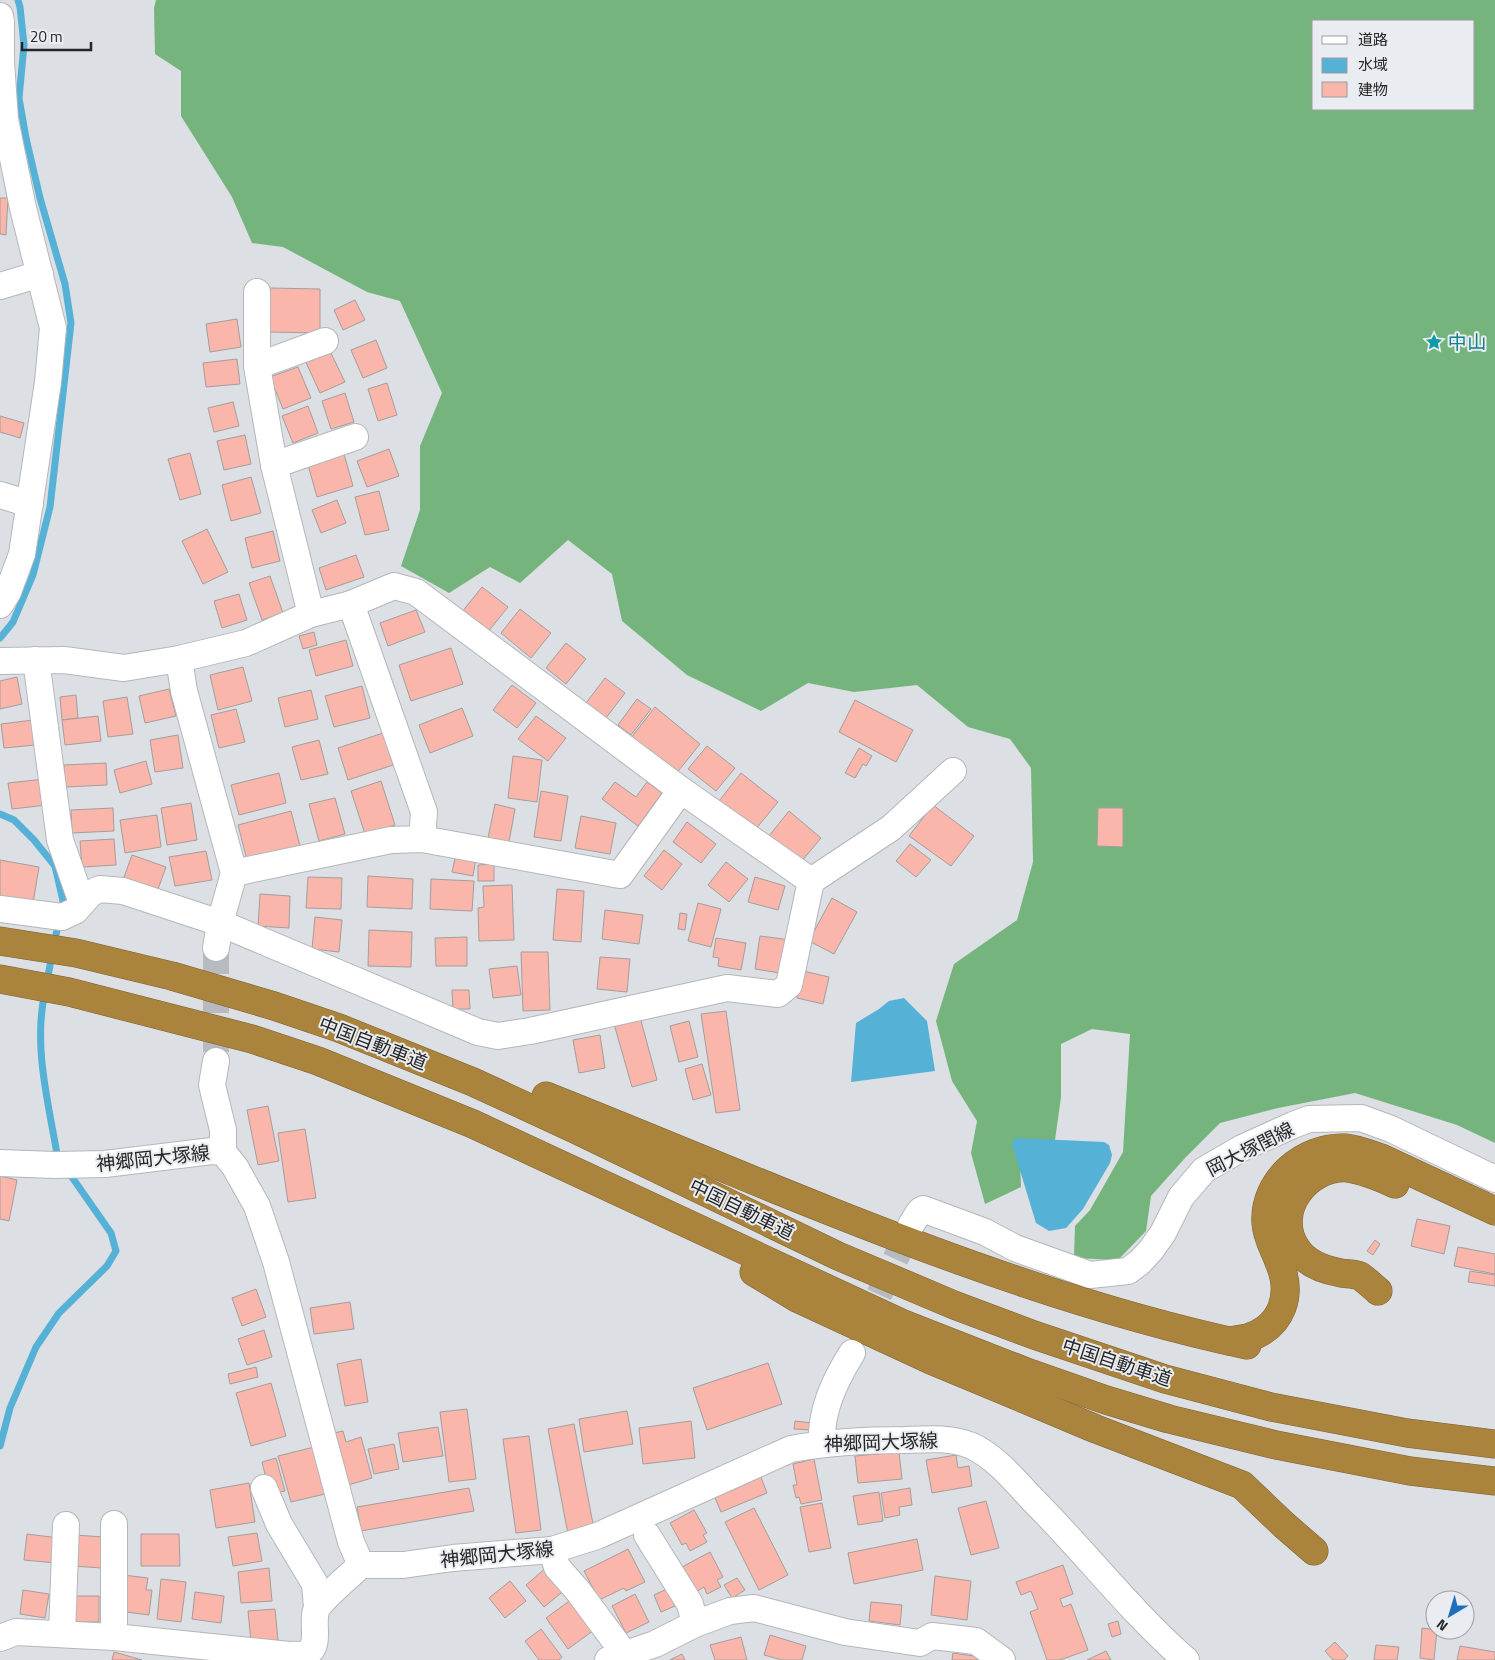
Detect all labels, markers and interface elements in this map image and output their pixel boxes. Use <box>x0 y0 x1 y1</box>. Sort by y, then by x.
scale bar <box>22 20 91 52</box>
legend <box>1312 20 1475 110</box>
text: 20 m <box>30 25 63 48</box>
text: 道路 <box>1358 28 1388 51</box>
text: 水域 <box>1358 53 1388 76</box>
text: 建物 <box>1358 78 1388 101</box>
place label: 中山 <box>1448 327 1486 356</box>
place icon: 中山 <box>1424 332 1444 352</box>
street label: 中国自動車道 <box>315 1009 432 1076</box>
street label: 岡大塚閏線 <box>1201 1114 1299 1183</box>
street label: 神郷岡大塚線 <box>95 1137 211 1178</box>
street label: 中国自動車道 <box>685 1171 800 1247</box>
street label: 中国自動車道 <box>1058 1330 1176 1393</box>
street label: 神郷岡大塚線 <box>824 1425 938 1458</box>
street label: 神郷岡大塚線 <box>439 1533 555 1574</box>
north arrow <box>1425 1590 1475 1640</box>
text: N <box>1431 1614 1452 1637</box>

